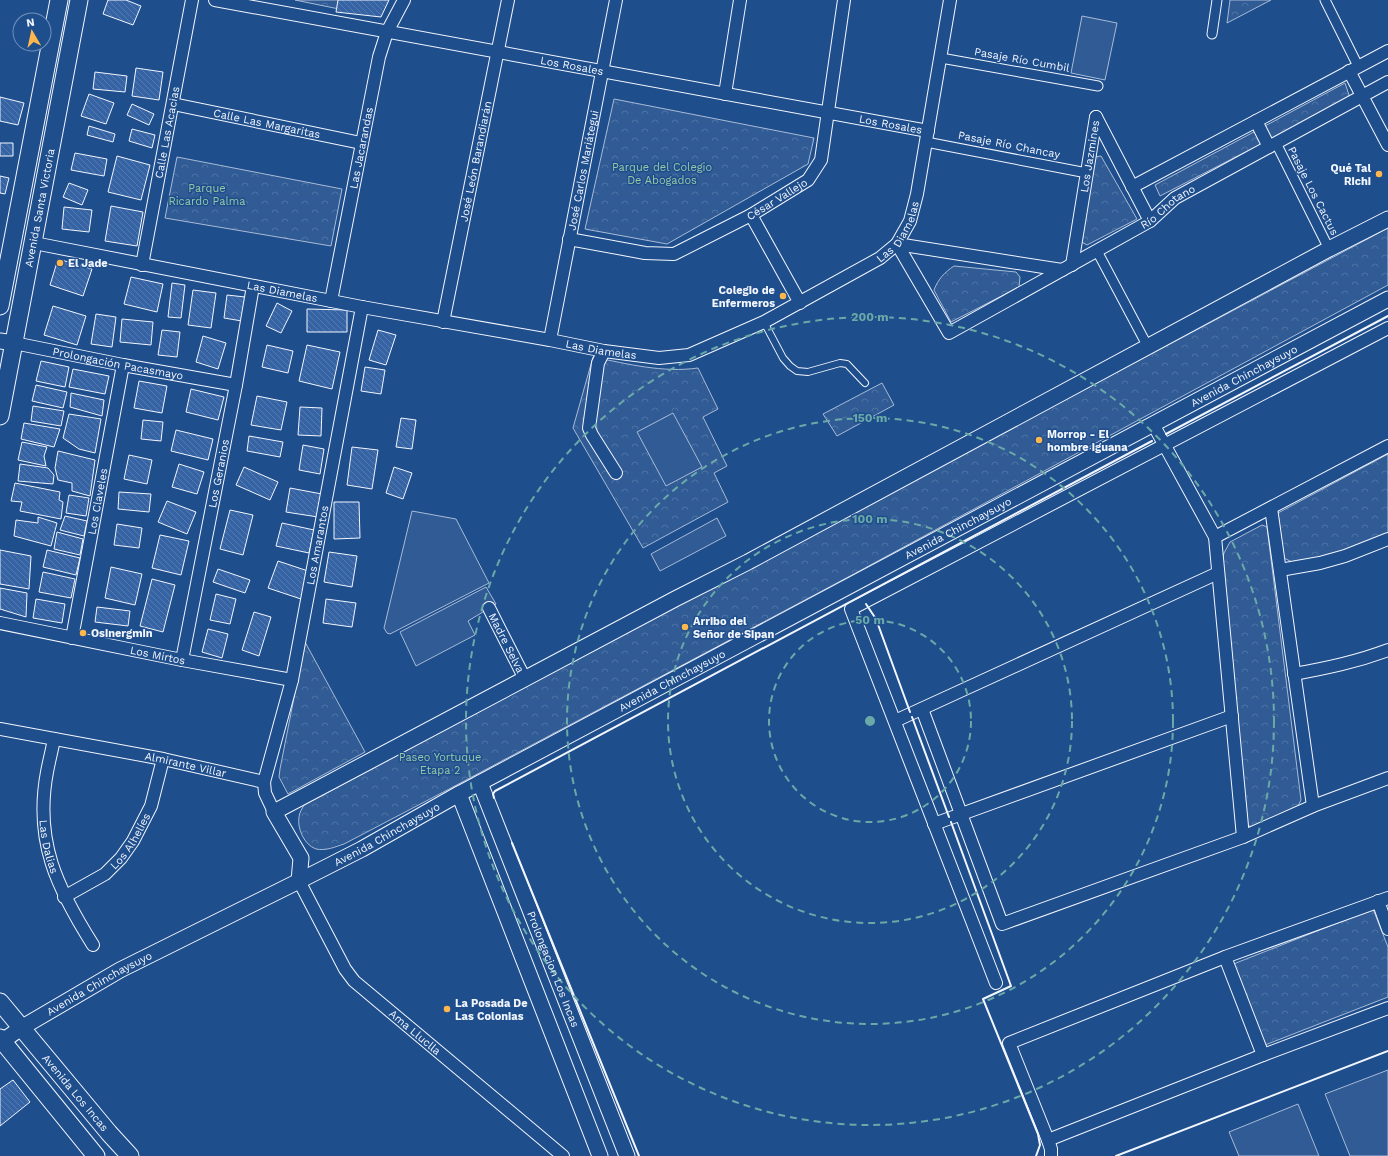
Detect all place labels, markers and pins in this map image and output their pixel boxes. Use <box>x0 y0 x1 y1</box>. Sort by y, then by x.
place label: Qué Tal Richi <box>1331 162 1371 188</box>
marker: Qué Tal Richi <box>1374 169 1384 179</box>
place label: El Jade <box>68 257 108 270</box>
marker: El Jade <box>55 258 65 268</box>
place label: Colegio de Enfermeros <box>712 284 775 310</box>
marker: Colegio de Enfermeros <box>778 291 788 301</box>
place label: Morrop - El hombre iguana <box>1047 428 1128 454</box>
marker: Morrop - El hombre iguana <box>1034 435 1044 445</box>
place label: Arribo del Señor de Sipan <box>693 615 774 641</box>
marker: Arribo del Señor de Sipan <box>680 622 690 632</box>
place label: Osinergmin <box>91 627 153 640</box>
marker: Osinergmin <box>78 628 88 638</box>
centre of rings <box>863 714 877 728</box>
place label: La Posada De Las Colonias <box>455 997 528 1023</box>
marker: La Posada De Las Colonias <box>442 1004 452 1014</box>

